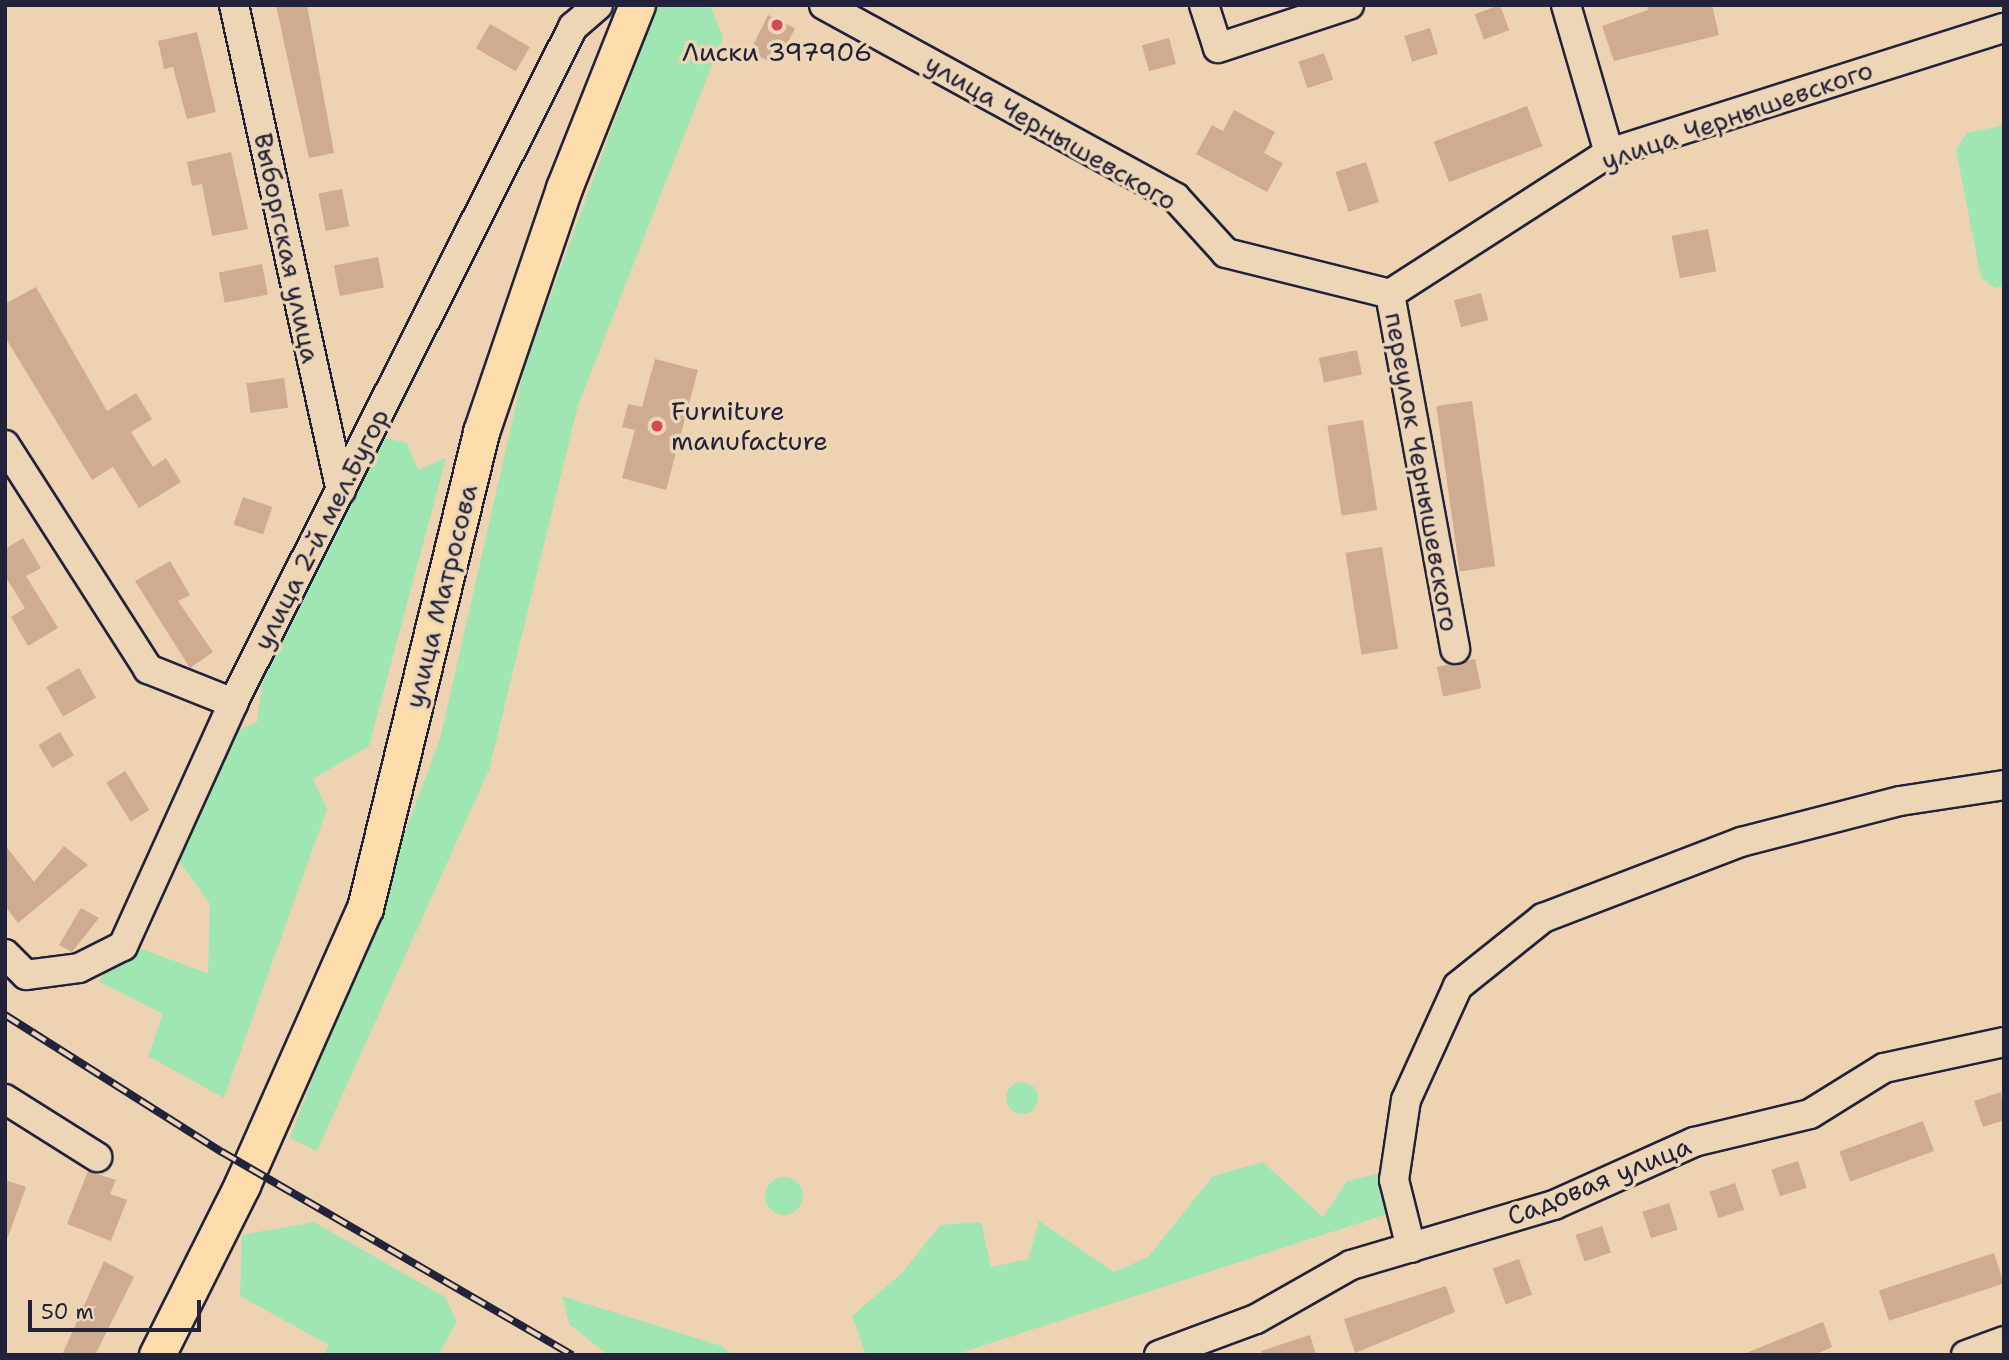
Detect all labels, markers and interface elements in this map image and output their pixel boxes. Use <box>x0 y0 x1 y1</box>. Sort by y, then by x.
marker: Лиски 397906 <box>769 17 785 33</box>
place label: Лиски 397906 <box>682 36 872 68</box>
street label: улица Чернышевского <box>920 47 1182 217</box>
street label: улица Чернышевского <box>1597 54 1877 176</box>
street label: Выборгская улица <box>247 130 327 366</box>
street label: переулок Чернышевского <box>1379 310 1465 634</box>
place label: Furniture manufacture <box>671 395 828 457</box>
street label: улица 2-й мел.Бугор <box>247 403 395 655</box>
marker: Furniture manufacture <box>649 418 665 434</box>
street label: улица Матросова <box>398 481 484 711</box>
street label: Садовая улица <box>1503 1130 1695 1232</box>
scale bar <box>32 1286 205 1330</box>
text: 50 m <box>41 1298 94 1326</box>

